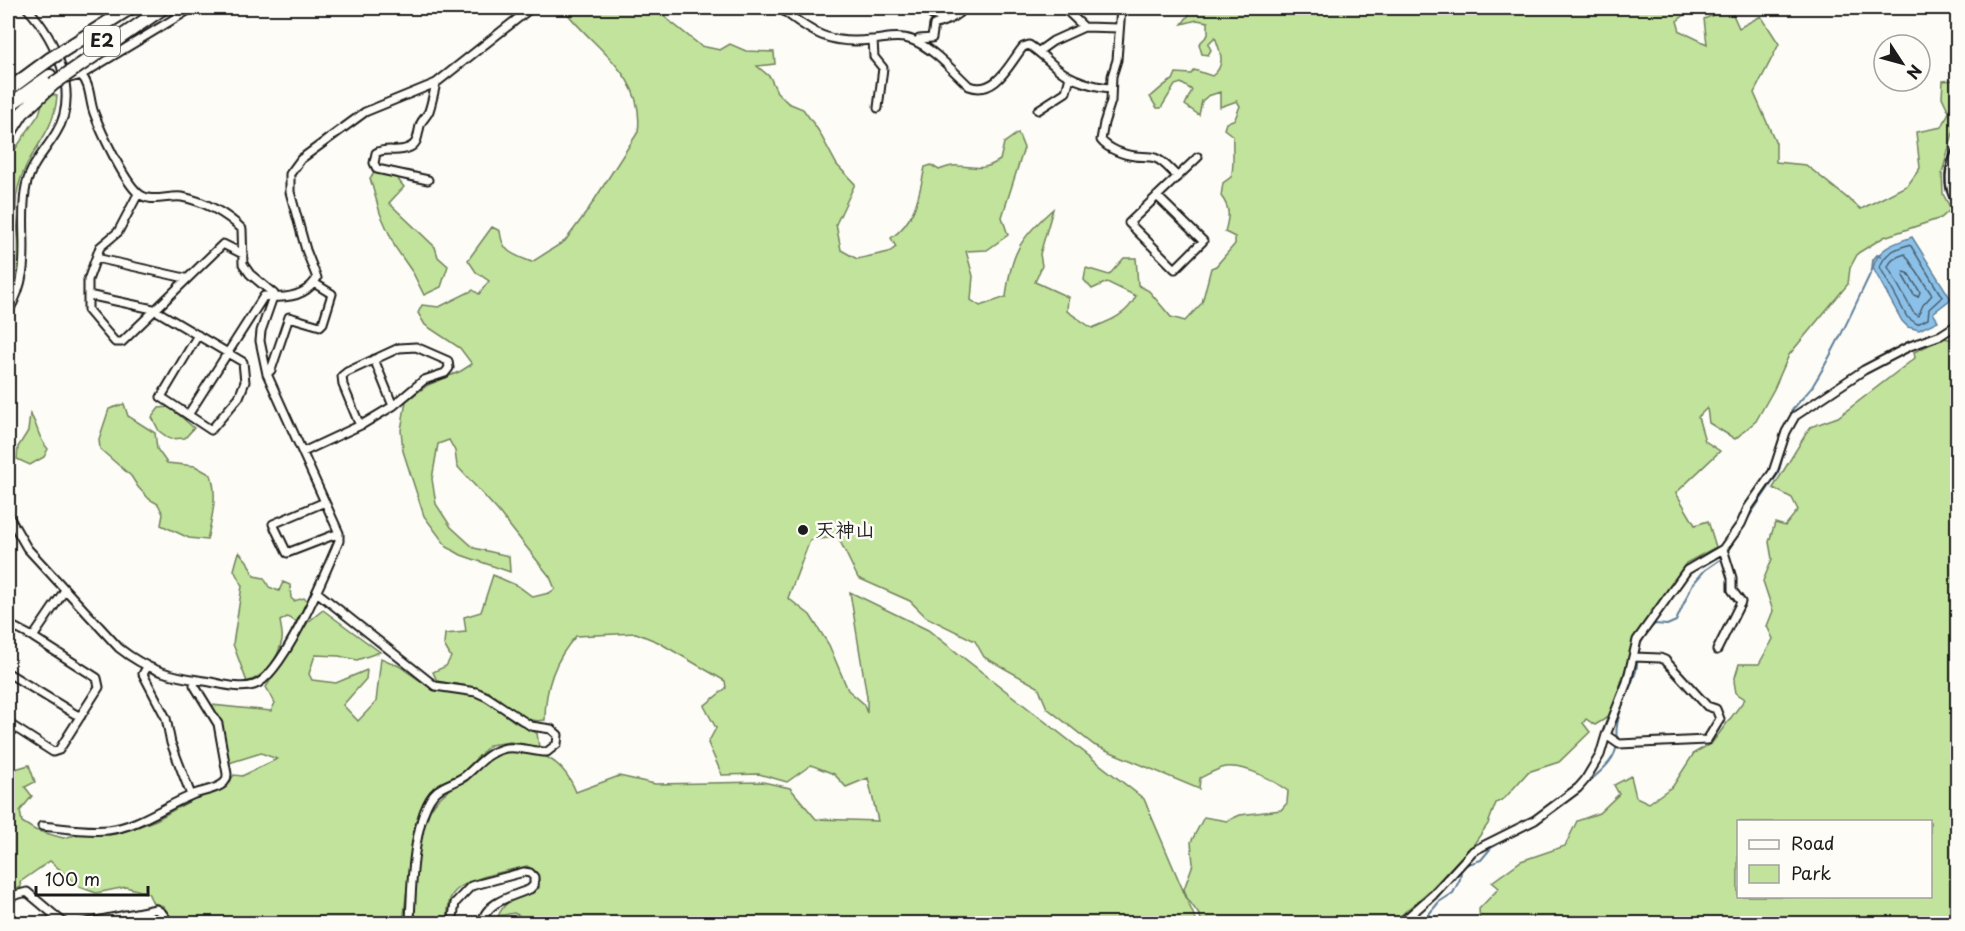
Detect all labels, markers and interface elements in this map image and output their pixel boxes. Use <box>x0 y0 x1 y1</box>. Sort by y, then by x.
road number: E2 <box>84 26 120 56</box>
north arrow <box>1872 33 1932 93</box>
text: N <box>1902 60 1928 85</box>
place label: 天神山 <box>815 514 875 544</box>
marker: 天神山 <box>796 523 810 537</box>
legend <box>1737 820 1932 898</box>
text: Road <box>1791 829 1835 856</box>
scale bar <box>36 859 148 897</box>
text: Park <box>1791 859 1831 886</box>
text: 100 m <box>45 865 100 892</box>

